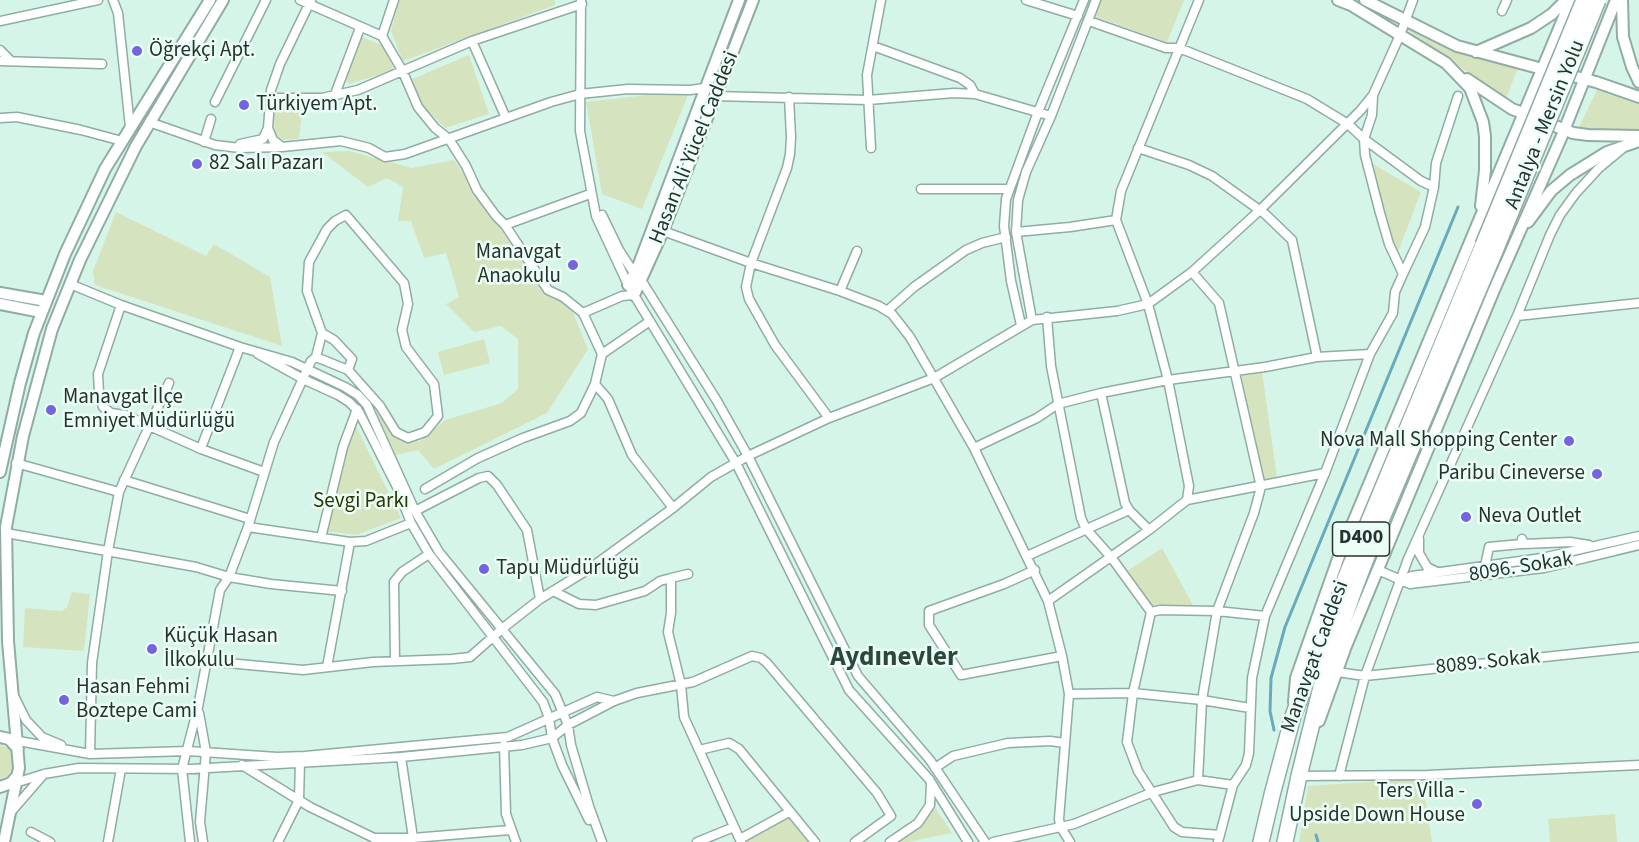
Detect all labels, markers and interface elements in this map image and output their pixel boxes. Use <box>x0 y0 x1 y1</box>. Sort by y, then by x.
street label: Antalya - Mersin Yolu <box>1501 37 1591 213</box>
place label: Öğrekçi Apt. <box>149 38 255 64</box>
marker: Öğrekçi Apt. <box>130 44 144 58</box>
street label: Hasan Ali Yücel Caddesi <box>645 48 745 248</box>
place label: Türkiyem Apt. <box>256 92 377 118</box>
marker: Türkiyem Apt. <box>237 98 251 112</box>
place label: 82 Salı Pazarı <box>209 151 324 177</box>
marker: 82 Salı Pazarı <box>190 157 204 171</box>
place label: Manavgat Anaokulu <box>476 240 561 290</box>
marker: Manavgat Anaokulu <box>566 258 580 272</box>
place label: Manavgat İlçe Emniyet Müdürlüğü <box>63 385 235 435</box>
marker: Manavgat İlçe Emniyet Müdürlüğü <box>44 403 58 417</box>
place label: Nova Mall Shopping Center <box>1320 428 1557 454</box>
marker: Nova Mall Shopping Center <box>1562 434 1576 448</box>
place label: Paribu Cineverse <box>1438 461 1585 487</box>
marker: Paribu Cineverse <box>1590 467 1604 481</box>
park label: Sevgi Parkı <box>313 489 409 515</box>
place label: Neva Outlet <box>1478 504 1581 530</box>
marker: Neva Outlet <box>1459 510 1473 524</box>
road number: D400 <box>1332 522 1390 556</box>
street label: 8096. Sokak <box>1467 547 1575 589</box>
place label: Tapu Müdürlüğü <box>496 556 639 582</box>
marker: Tapu Müdürlüğü <box>477 562 491 576</box>
street label: Manavgat Caddesi <box>1277 578 1355 736</box>
place label: Küçük Hasan İlkokulu <box>164 624 278 674</box>
marker: Küçük Hasan İlkokulu <box>145 642 159 656</box>
district label: Aydınevler <box>830 643 958 675</box>
street label: 8089. Sokak <box>1435 645 1541 681</box>
place label: Hasan Fehmi Boztepe Cami <box>76 675 197 725</box>
marker: Hasan Fehmi Boztepe Cami <box>57 693 71 707</box>
place label: Ters Villa - Upside Down House <box>1289 779 1465 829</box>
marker: Ters Villa - Upside Down House <box>1470 797 1484 811</box>

